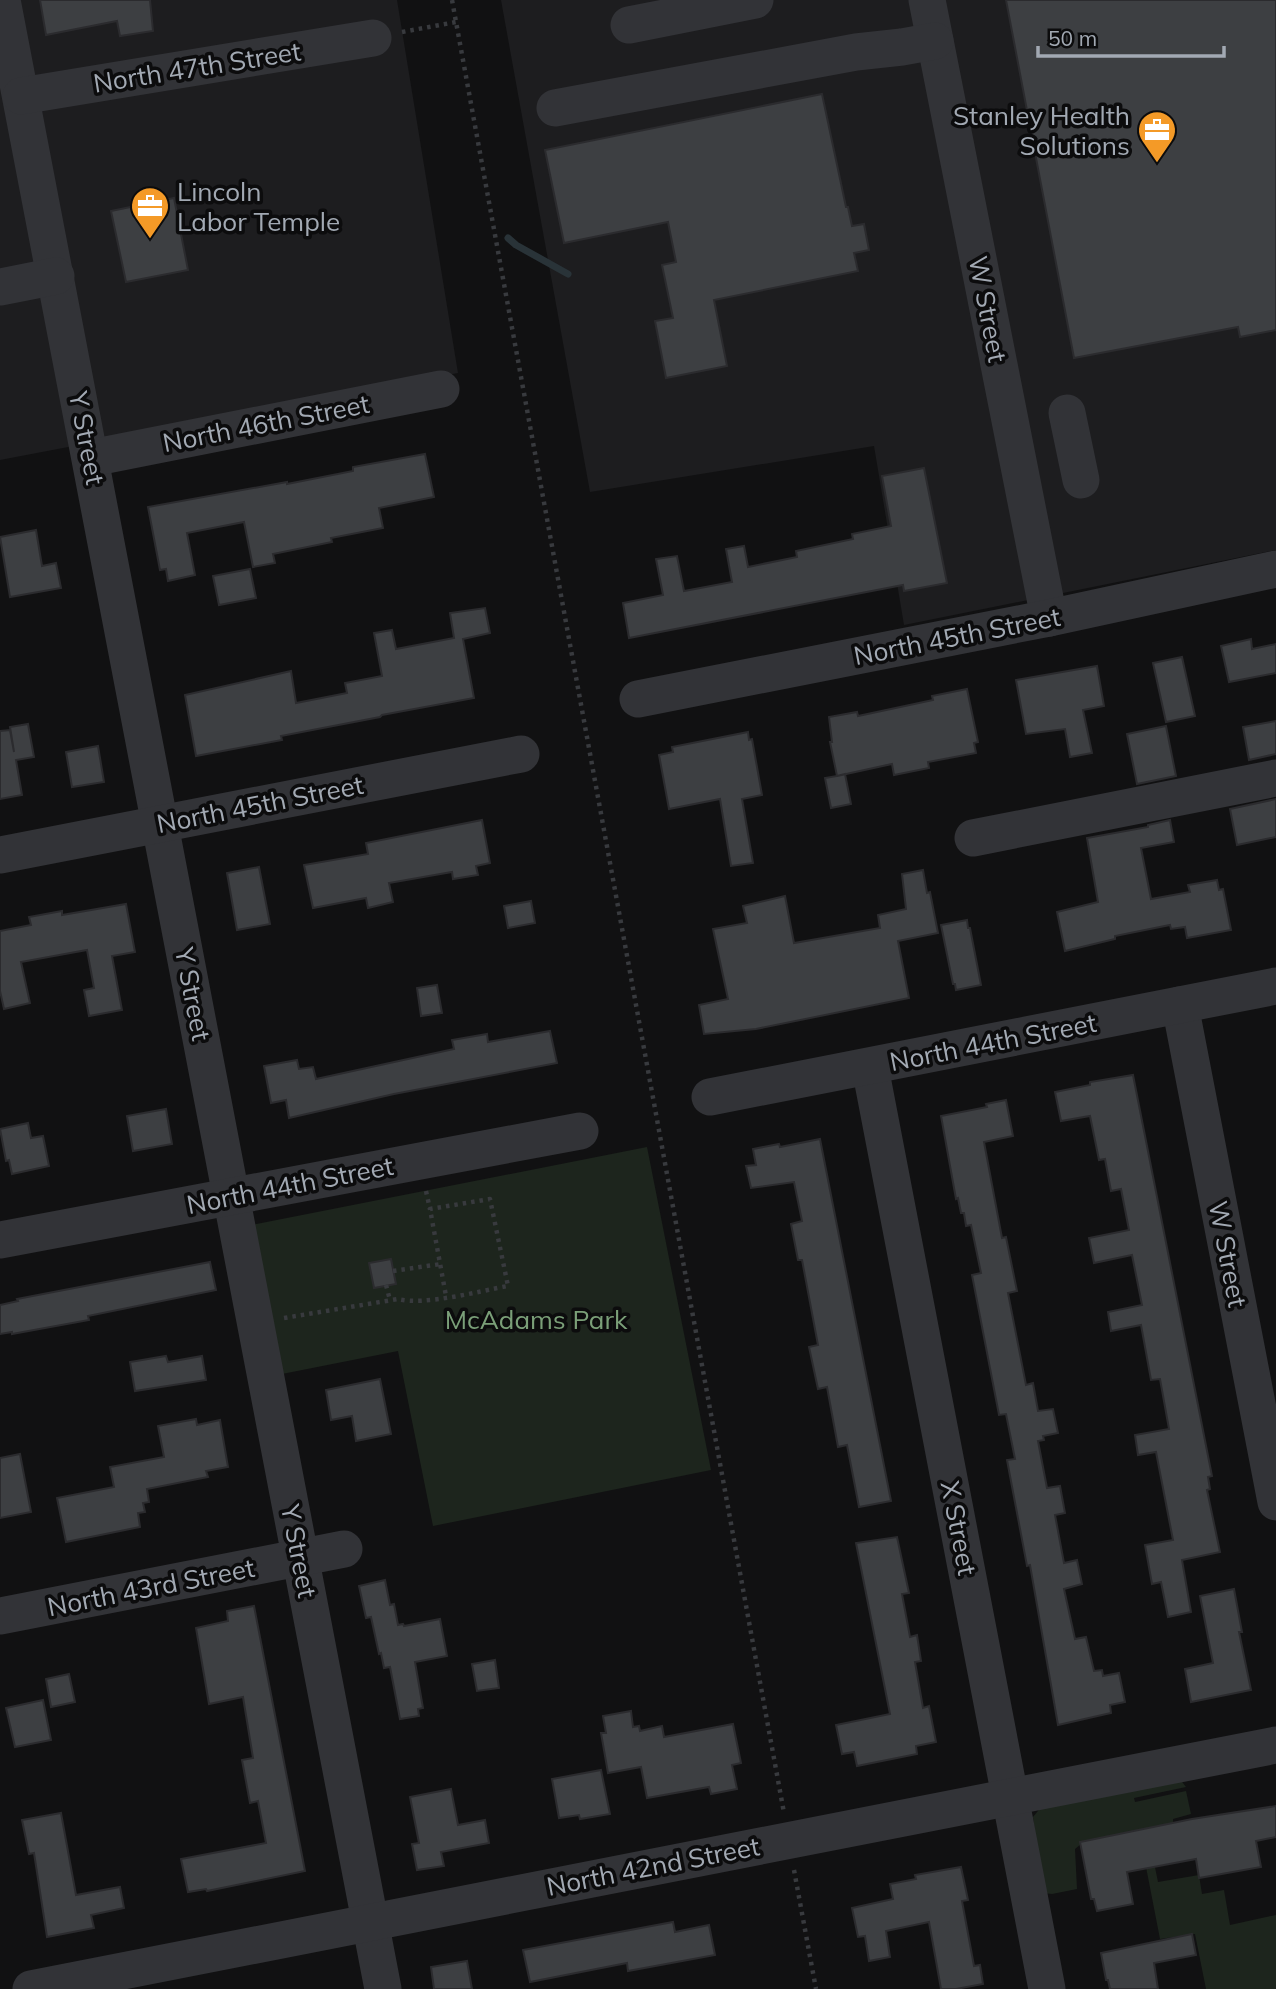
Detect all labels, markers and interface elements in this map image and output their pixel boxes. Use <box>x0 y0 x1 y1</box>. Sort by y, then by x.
scale bar <box>1038 14 1224 58</box>
text: 50 m <box>1048 25 1097 51</box>
street label: North 47th Street <box>91 34 303 100</box>
place label: Stanley Health Solutions <box>953 99 1130 162</box>
office icon: Stanley Health Solutions <box>1136 109 1178 164</box>
place label: Lincoln Labor Temple <box>177 175 340 238</box>
office icon: Lincoln Labor Temple <box>129 185 171 240</box>
street label: W Street <box>962 253 1014 365</box>
street label: North 46th Street <box>160 387 372 459</box>
street label: Y Street <box>62 388 112 488</box>
street label: North 45th Street <box>851 600 1063 672</box>
street label: North 45th Street <box>154 768 366 840</box>
street label: Y Street <box>168 944 218 1044</box>
street label: North 44th Street <box>887 1006 1099 1078</box>
street label: North 44th Street <box>184 1149 396 1221</box>
street label: W Street <box>1202 1198 1254 1310</box>
park label: McAdams Park <box>445 1303 628 1336</box>
street label: X Street <box>934 1478 984 1578</box>
street label: Y Street <box>274 1501 324 1601</box>
street label: North 43rd Street <box>45 1551 257 1623</box>
street label: North 42nd Street <box>544 1829 762 1903</box>

